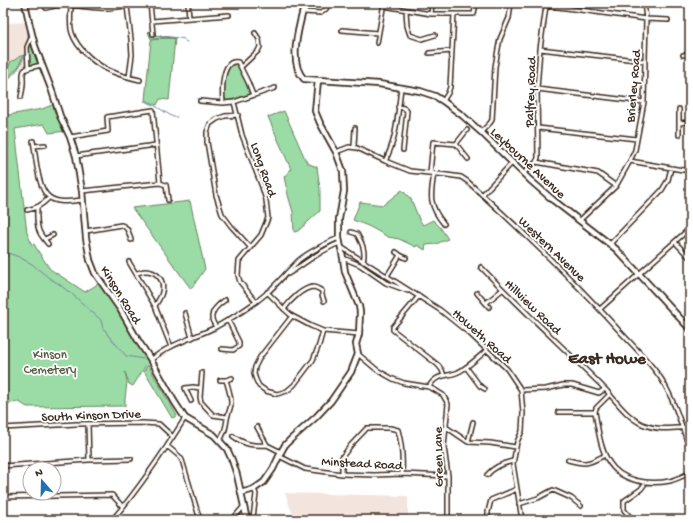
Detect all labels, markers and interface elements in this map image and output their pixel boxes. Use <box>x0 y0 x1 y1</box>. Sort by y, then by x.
street label: Brierley Road <box>624 48 645 124</box>
street label: Palfrey Road <box>523 55 540 129</box>
street label: Leybourne Avenue <box>487 125 568 203</box>
street label: Long Road <box>246 141 279 200</box>
street label: Western Avenue <box>515 214 588 286</box>
street label: Kinson Road <box>96 264 144 328</box>
street label: Hillview Road <box>501 277 565 339</box>
street label: Howeth Road <box>449 306 515 368</box>
park label: Kinson Cemetery <box>24 348 77 378</box>
district label: East Howe <box>568 350 647 370</box>
street label: South Kinson Drive <box>41 407 141 426</box>
street label: Green Lane <box>431 426 448 487</box>
street label: Minstead Road <box>321 455 404 474</box>
north arrow <box>22 461 62 501</box>
text: N <box>34 467 45 480</box>

